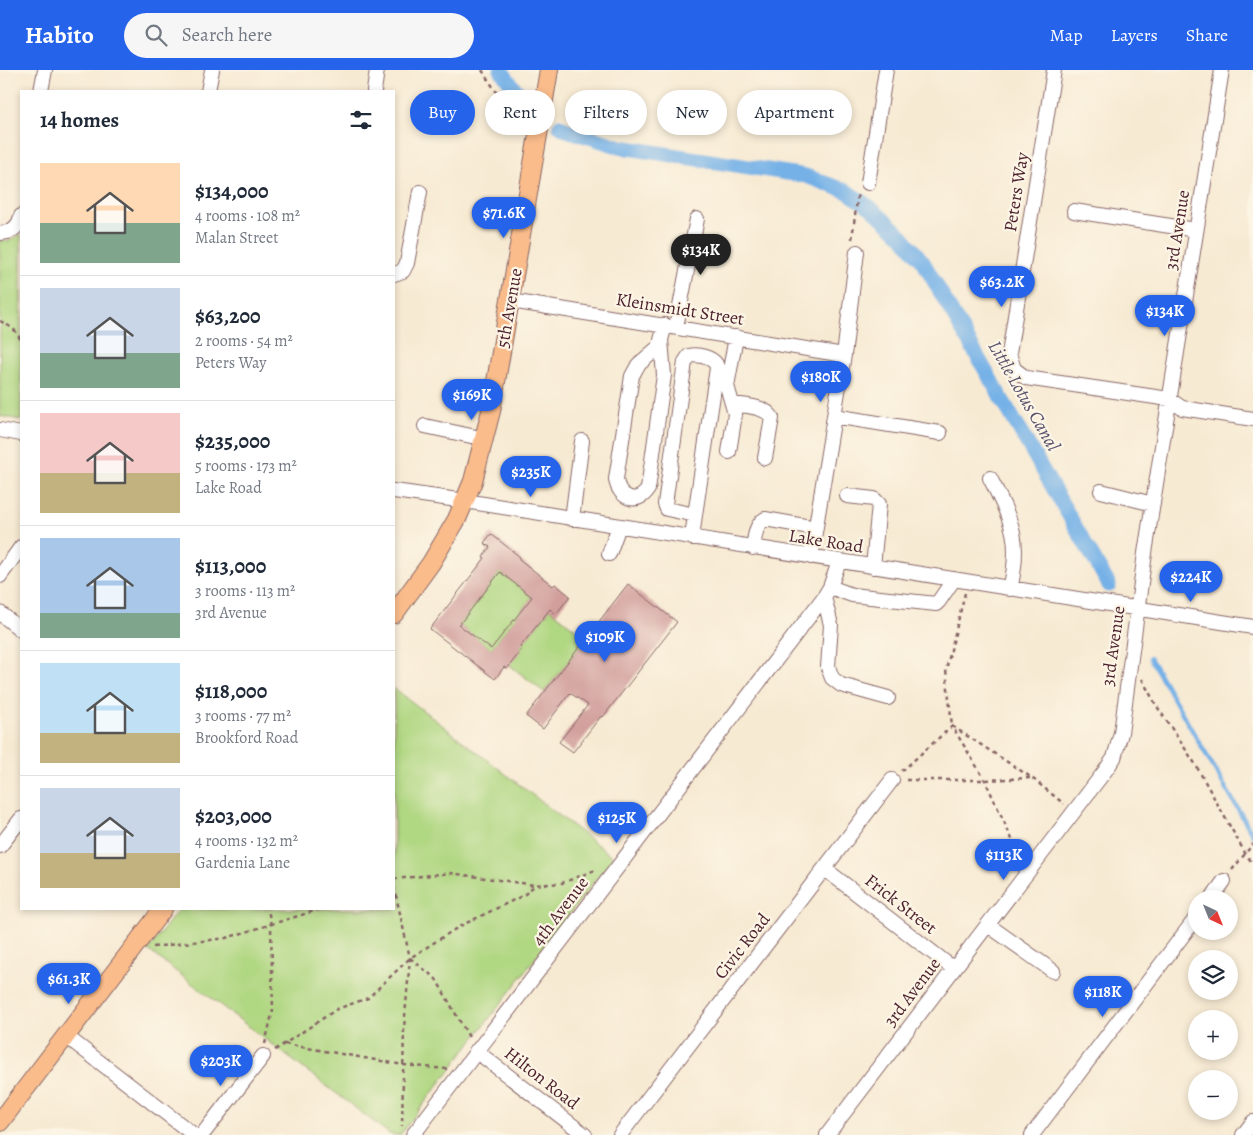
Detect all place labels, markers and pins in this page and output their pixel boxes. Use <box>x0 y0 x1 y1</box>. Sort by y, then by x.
pin: $71.6K <box>463 196 545 239</box>
pin: $134K <box>666 234 736 276</box>
pin: $63.2K <box>961 266 1043 308</box>
pin: $134K <box>1130 294 1200 337</box>
pin: $180K <box>786 360 856 403</box>
pin: $169K <box>437 378 507 421</box>
pin: $235K <box>496 456 566 498</box>
pin: $224K <box>1156 560 1226 603</box>
pin: $109K <box>570 620 640 663</box>
pin: $125K <box>582 802 652 844</box>
pin: $113K <box>969 838 1039 881</box>
pin: $61.3K <box>28 962 110 1005</box>
pin: $118K <box>1068 976 1138 1018</box>
pin: $203K <box>186 1044 256 1087</box>

